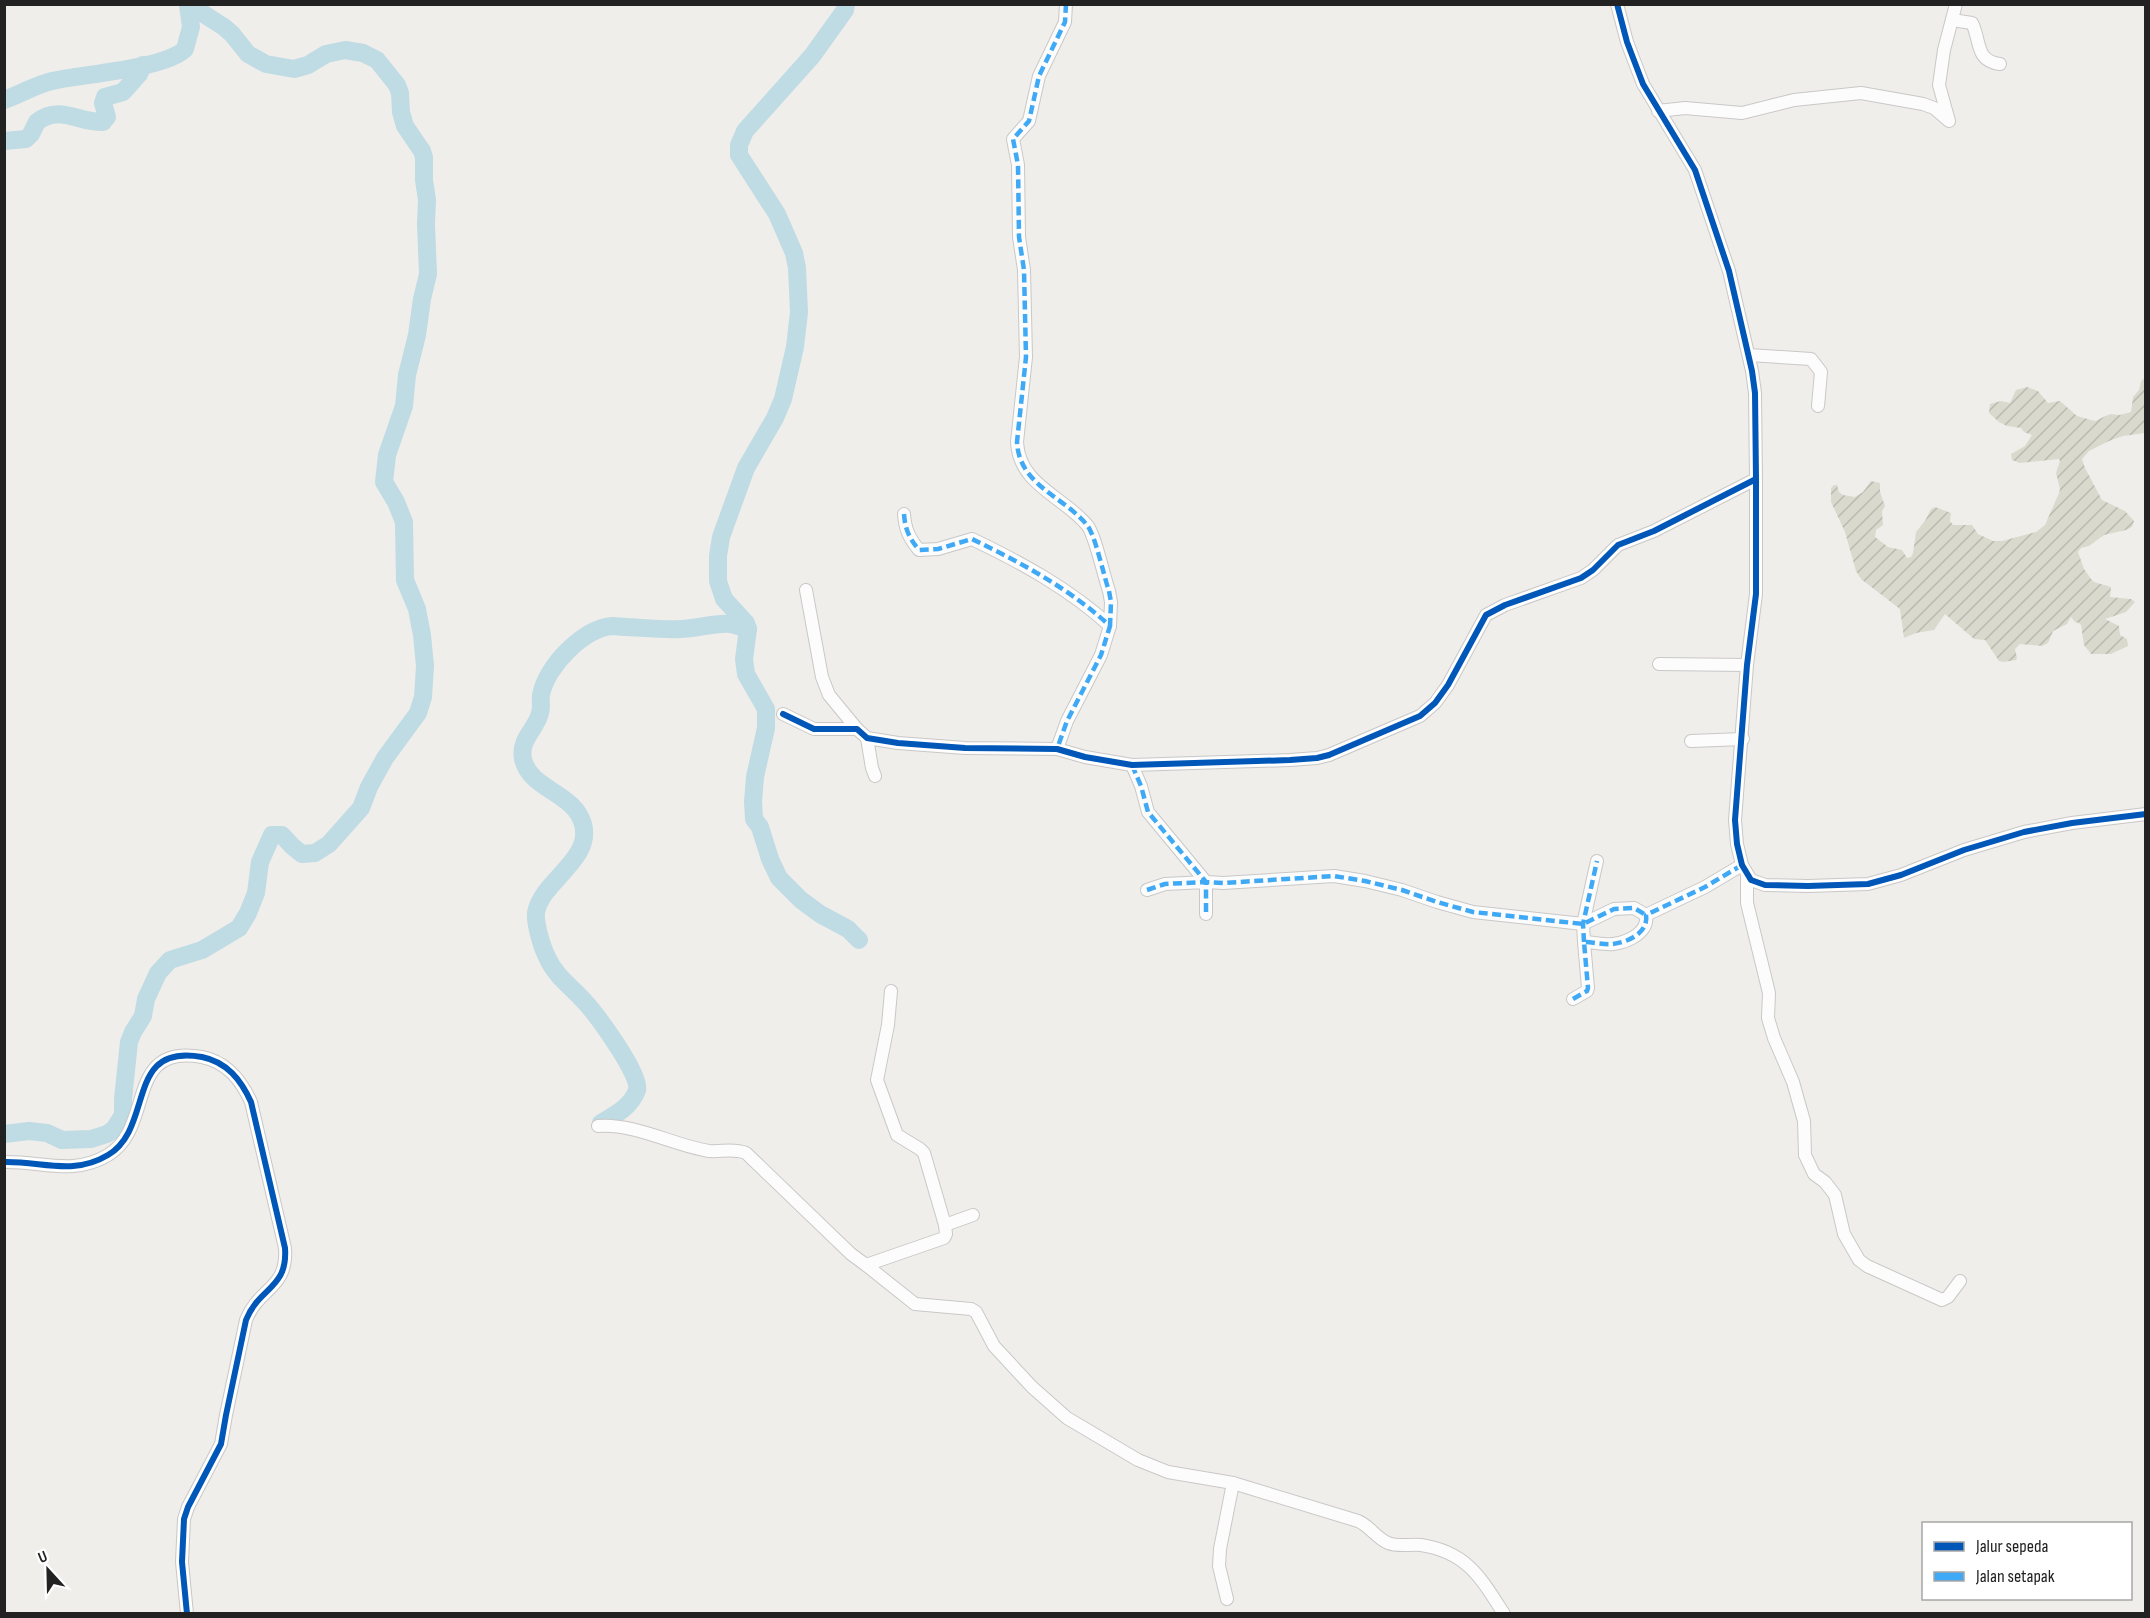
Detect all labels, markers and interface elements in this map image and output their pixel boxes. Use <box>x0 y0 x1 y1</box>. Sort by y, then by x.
legend <box>1922 1522 2132 1600</box>
text: Jalur sepeda <box>1975 1536 2048 1557</box>
north arrow <box>18 1540 78 1600</box>
text: U <box>36 1547 50 1568</box>
text: Jalan setapak <box>1975 1566 2055 1587</box>

